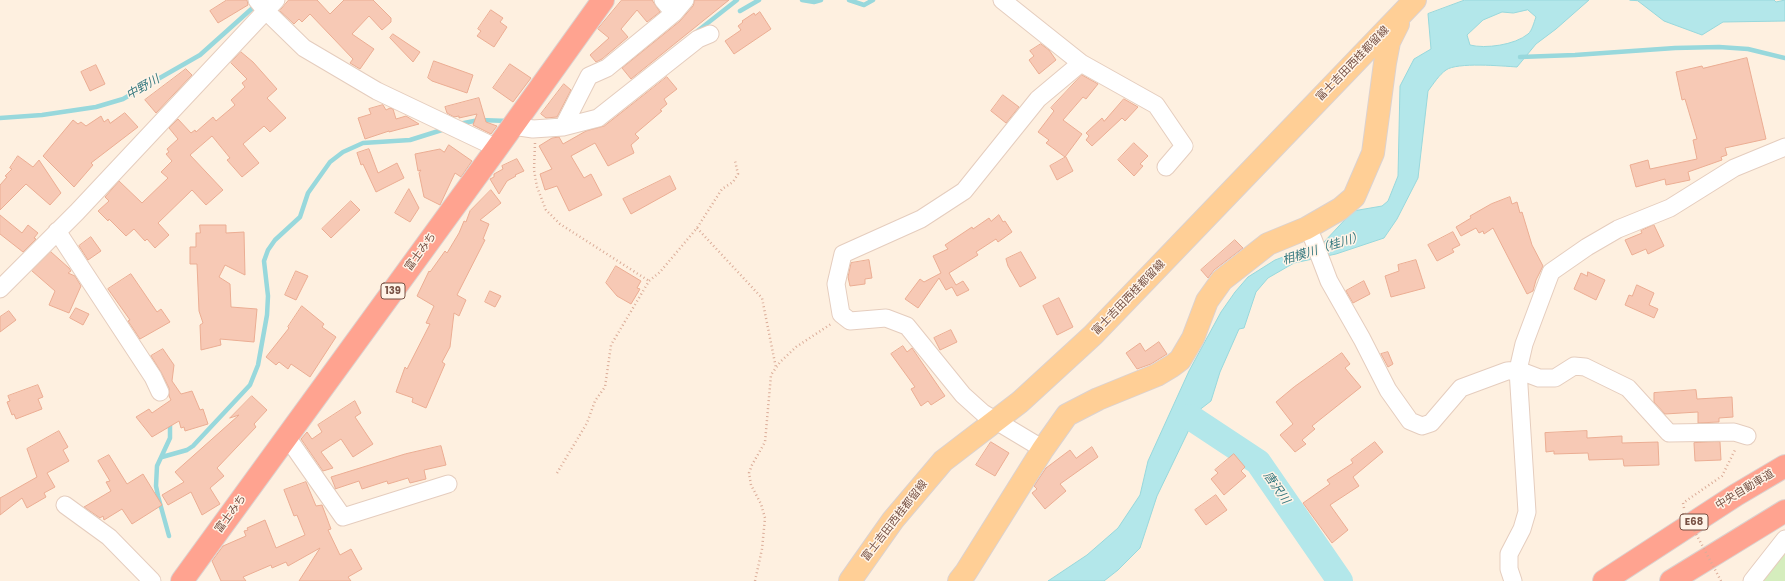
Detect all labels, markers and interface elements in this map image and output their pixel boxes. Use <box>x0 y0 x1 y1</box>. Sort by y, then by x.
street label: 富士吉田西桂都留線 <box>1314 24 1392 104</box>
water label: 中野川 <box>124 73 162 103</box>
street label: 富士みち <box>403 230 439 274</box>
water label: 相模川（桂川） <box>1281 230 1365 268</box>
street label: 富士吉田西桂都留線 <box>1090 258 1168 338</box>
road number: 139 <box>381 283 405 299</box>
street label: 中央自動車道 <box>1713 467 1777 513</box>
water label: 唐沢川 <box>1260 469 1292 507</box>
street label: 富士吉田西桂都留線 <box>859 478 931 564</box>
street label: 富士みち <box>213 492 249 536</box>
road number: E68 <box>1680 514 1708 530</box>

